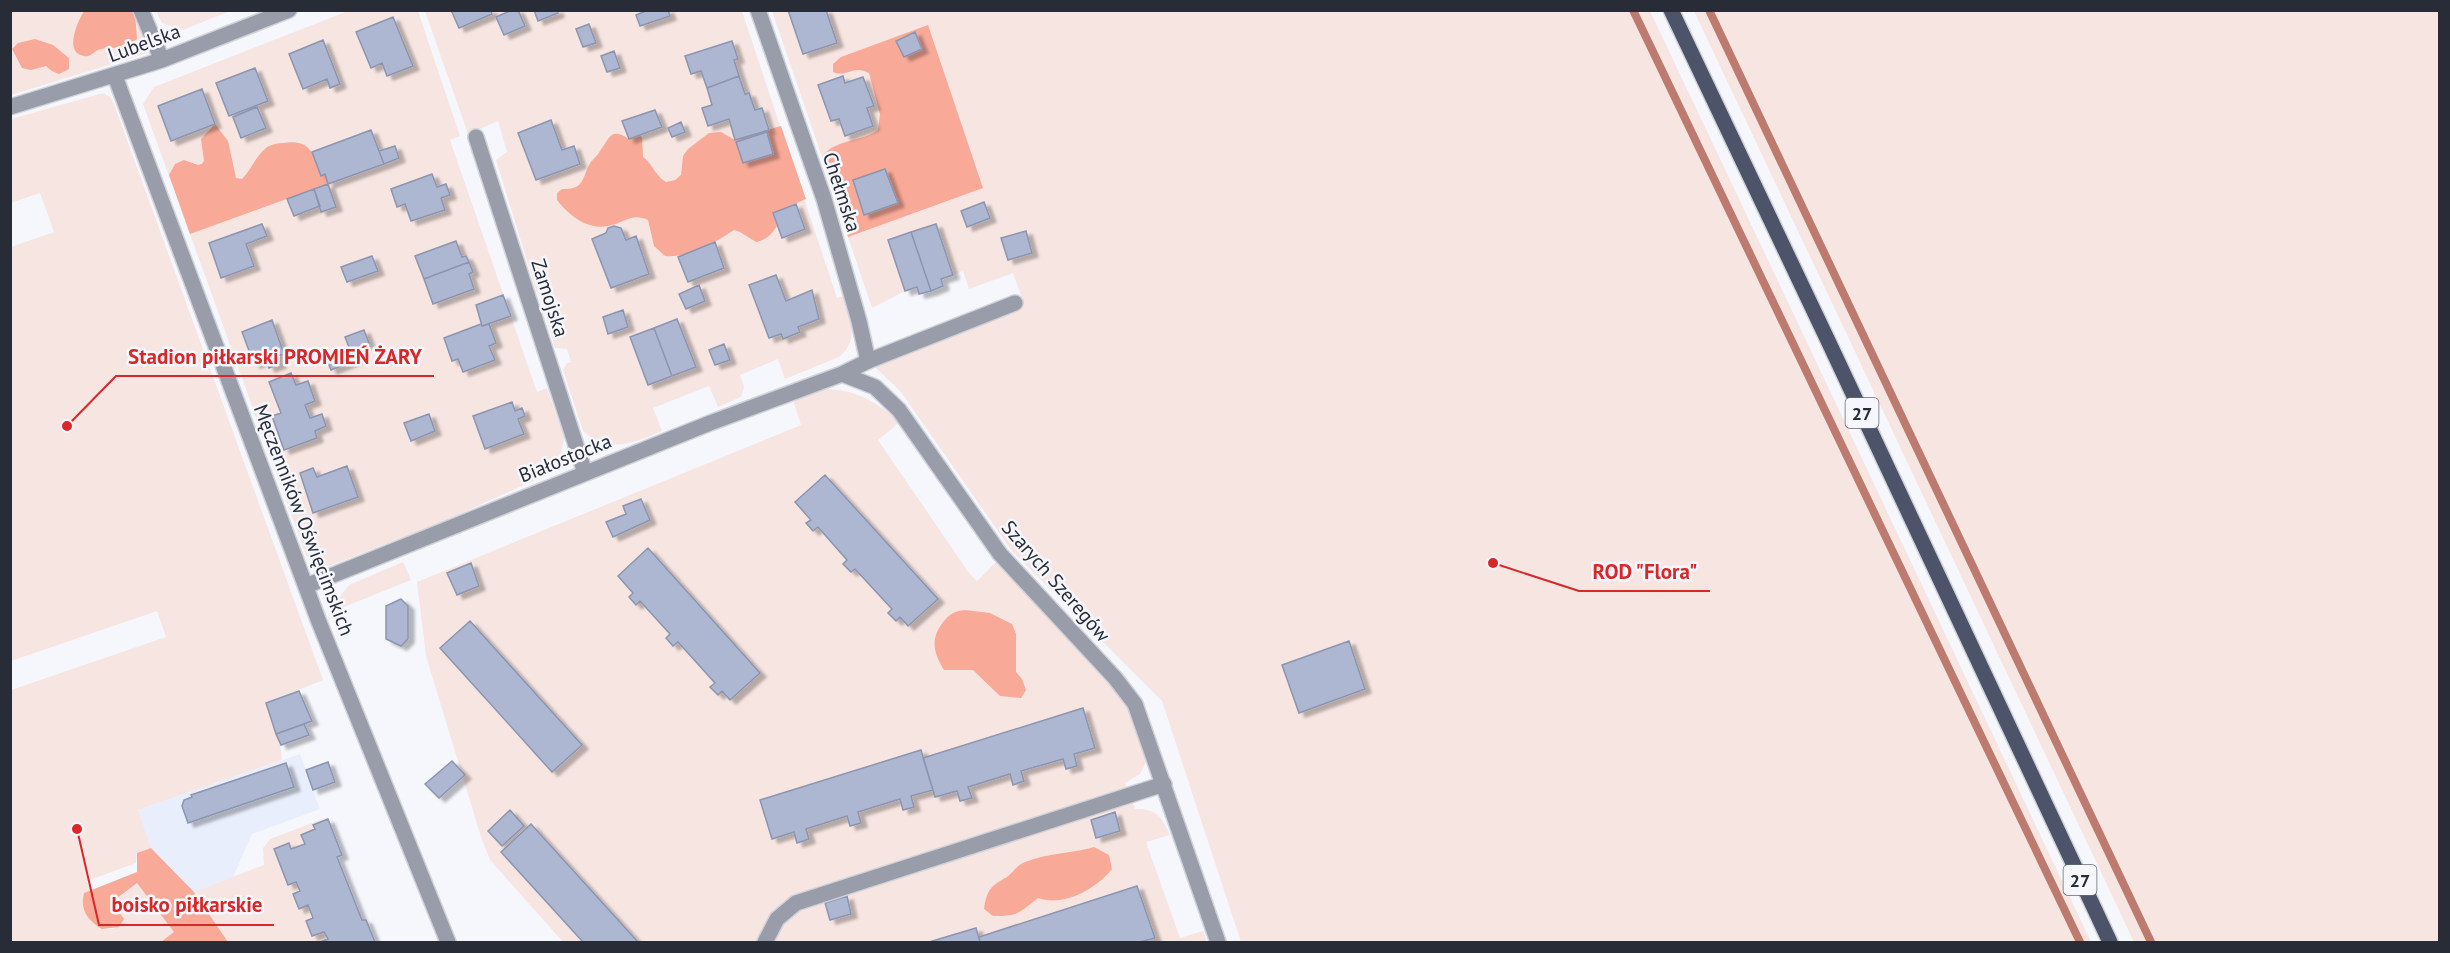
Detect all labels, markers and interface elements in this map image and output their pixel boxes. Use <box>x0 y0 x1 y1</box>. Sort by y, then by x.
street label: Lubelska <box>104 18 184 68</box>
street label: Chełmska <box>817 149 867 235</box>
street label: Zamojska <box>525 256 575 340</box>
callout: Stadion piłkarski PROMIEŃ ŻARY <box>116 337 434 376</box>
text: Stadion piłkarski PROMIEŃ ŻARY <box>128 343 422 370</box>
road number: 27 <box>1846 398 1878 428</box>
street label: Męczenników Oświęcimskich <box>248 401 360 639</box>
street label: Białostocka <box>515 428 615 488</box>
street label: Szarych Szeregów <box>996 515 1116 647</box>
callout: ROD "Flora" <box>1579 552 1710 591</box>
text: ROD "Flora" <box>1593 558 1697 585</box>
road number: 27 <box>2064 865 2096 895</box>
callout: boisko piłkarskie <box>99 886 274 925</box>
text: boisko piłkarskie <box>112 891 262 918</box>

